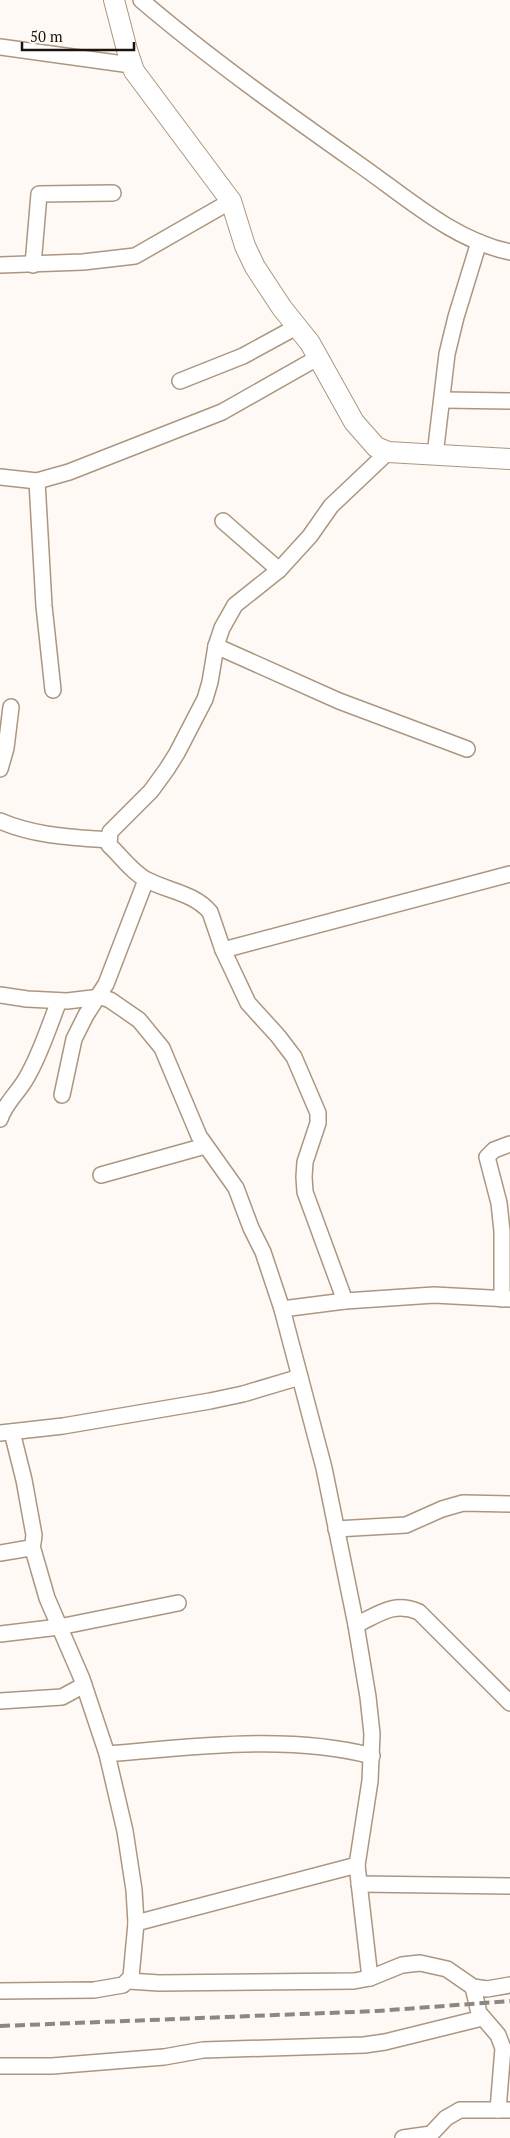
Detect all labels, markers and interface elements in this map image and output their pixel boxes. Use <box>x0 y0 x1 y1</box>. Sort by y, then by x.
scale bar <box>22 20 135 52</box>
text: 50 m <box>30 26 63 46</box>

